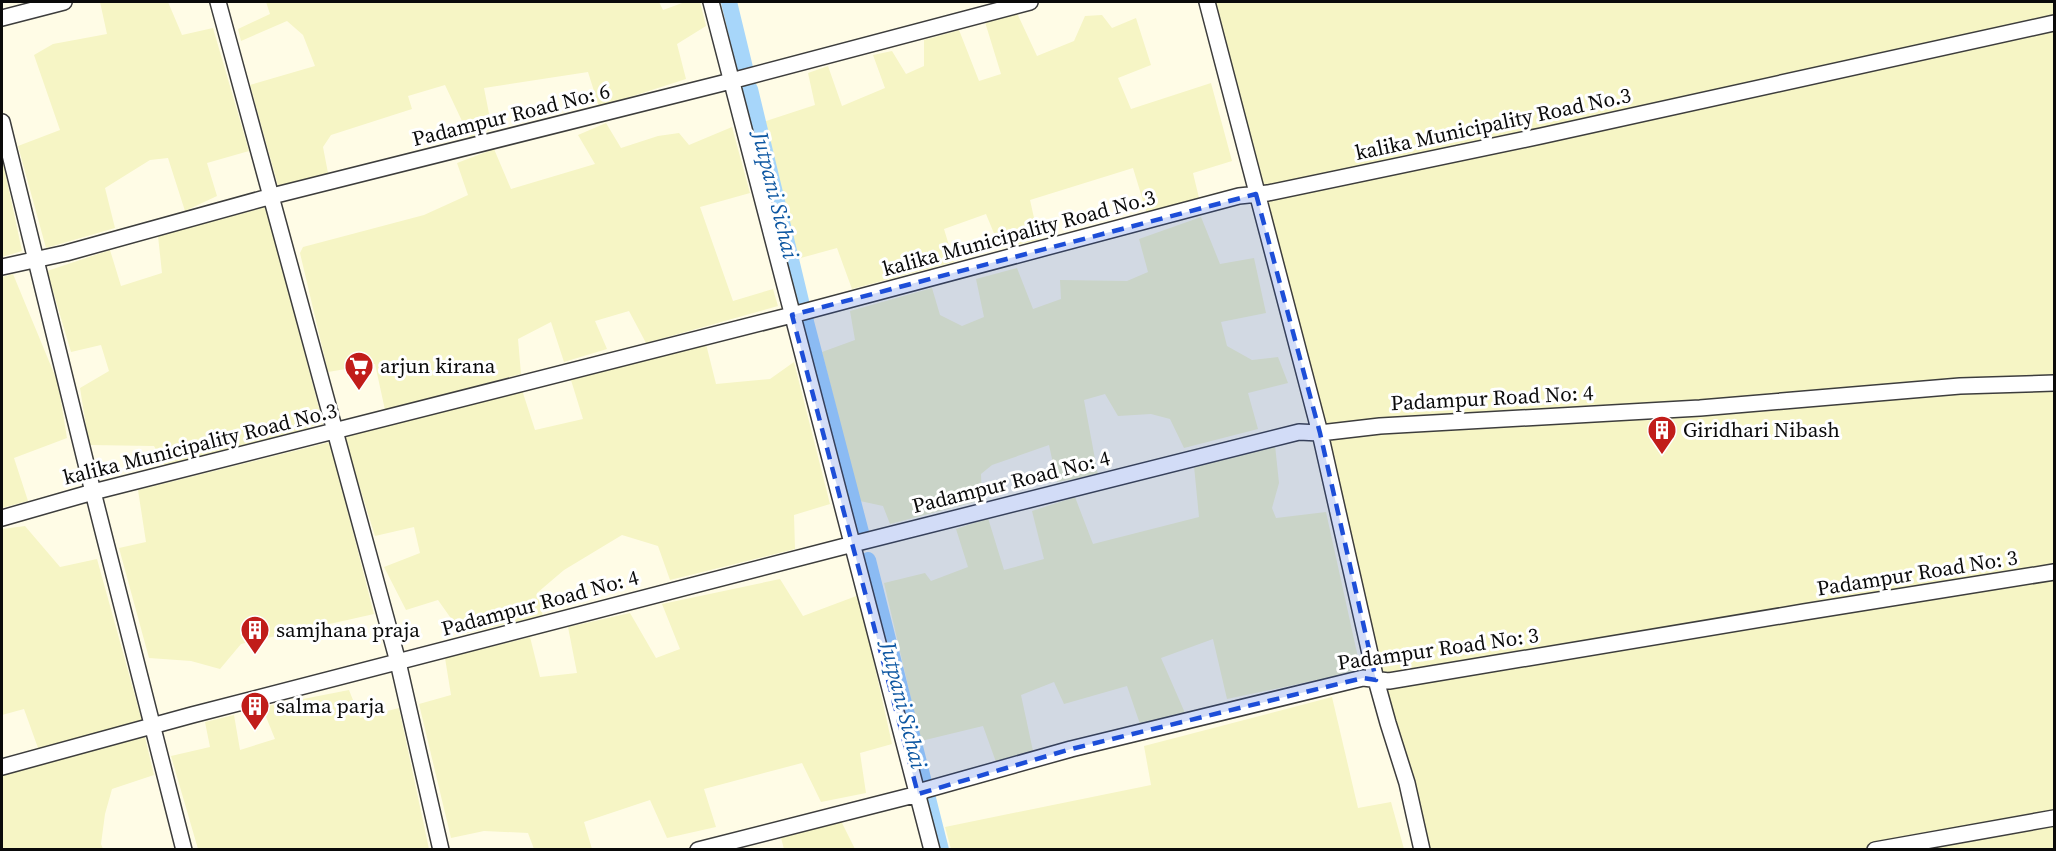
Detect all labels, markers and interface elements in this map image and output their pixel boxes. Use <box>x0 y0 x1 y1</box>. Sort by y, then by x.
street label: Padampur Road No: 6 <box>409 76 613 153</box>
street label: kalika Municipality Road No.3 <box>1352 80 1633 167</box>
water label: Jutpani Sichai <box>745 125 806 262</box>
street label: kalika Municipality Road No.3 <box>879 182 1158 283</box>
supermarket icon: arjun kirana <box>343 350 375 392</box>
place label: arjun kirana <box>380 351 496 380</box>
street label: Padampur Road No: 4 <box>1390 378 1595 417</box>
street label: kalika Municipality Road No.3 <box>60 395 340 492</box>
building icon: Giridhari Nibash <box>1646 414 1678 456</box>
place label: Giridhari Nibash <box>1683 415 1840 444</box>
street label: Padampur Road No: 4 <box>909 443 1113 520</box>
street label: Padampur Road No: 3 <box>1814 542 2019 603</box>
street label: Padampur Road No: 4 <box>438 562 642 643</box>
building icon: samjhana praja <box>239 614 271 656</box>
place label: samjhana praja <box>276 615 420 644</box>
street label: Padampur Road No: 3 <box>1335 620 1540 677</box>
water label: Jutpani Sichai <box>873 635 934 772</box>
building icon: salma parja <box>239 690 271 732</box>
place label: salma parja <box>276 691 385 720</box>

